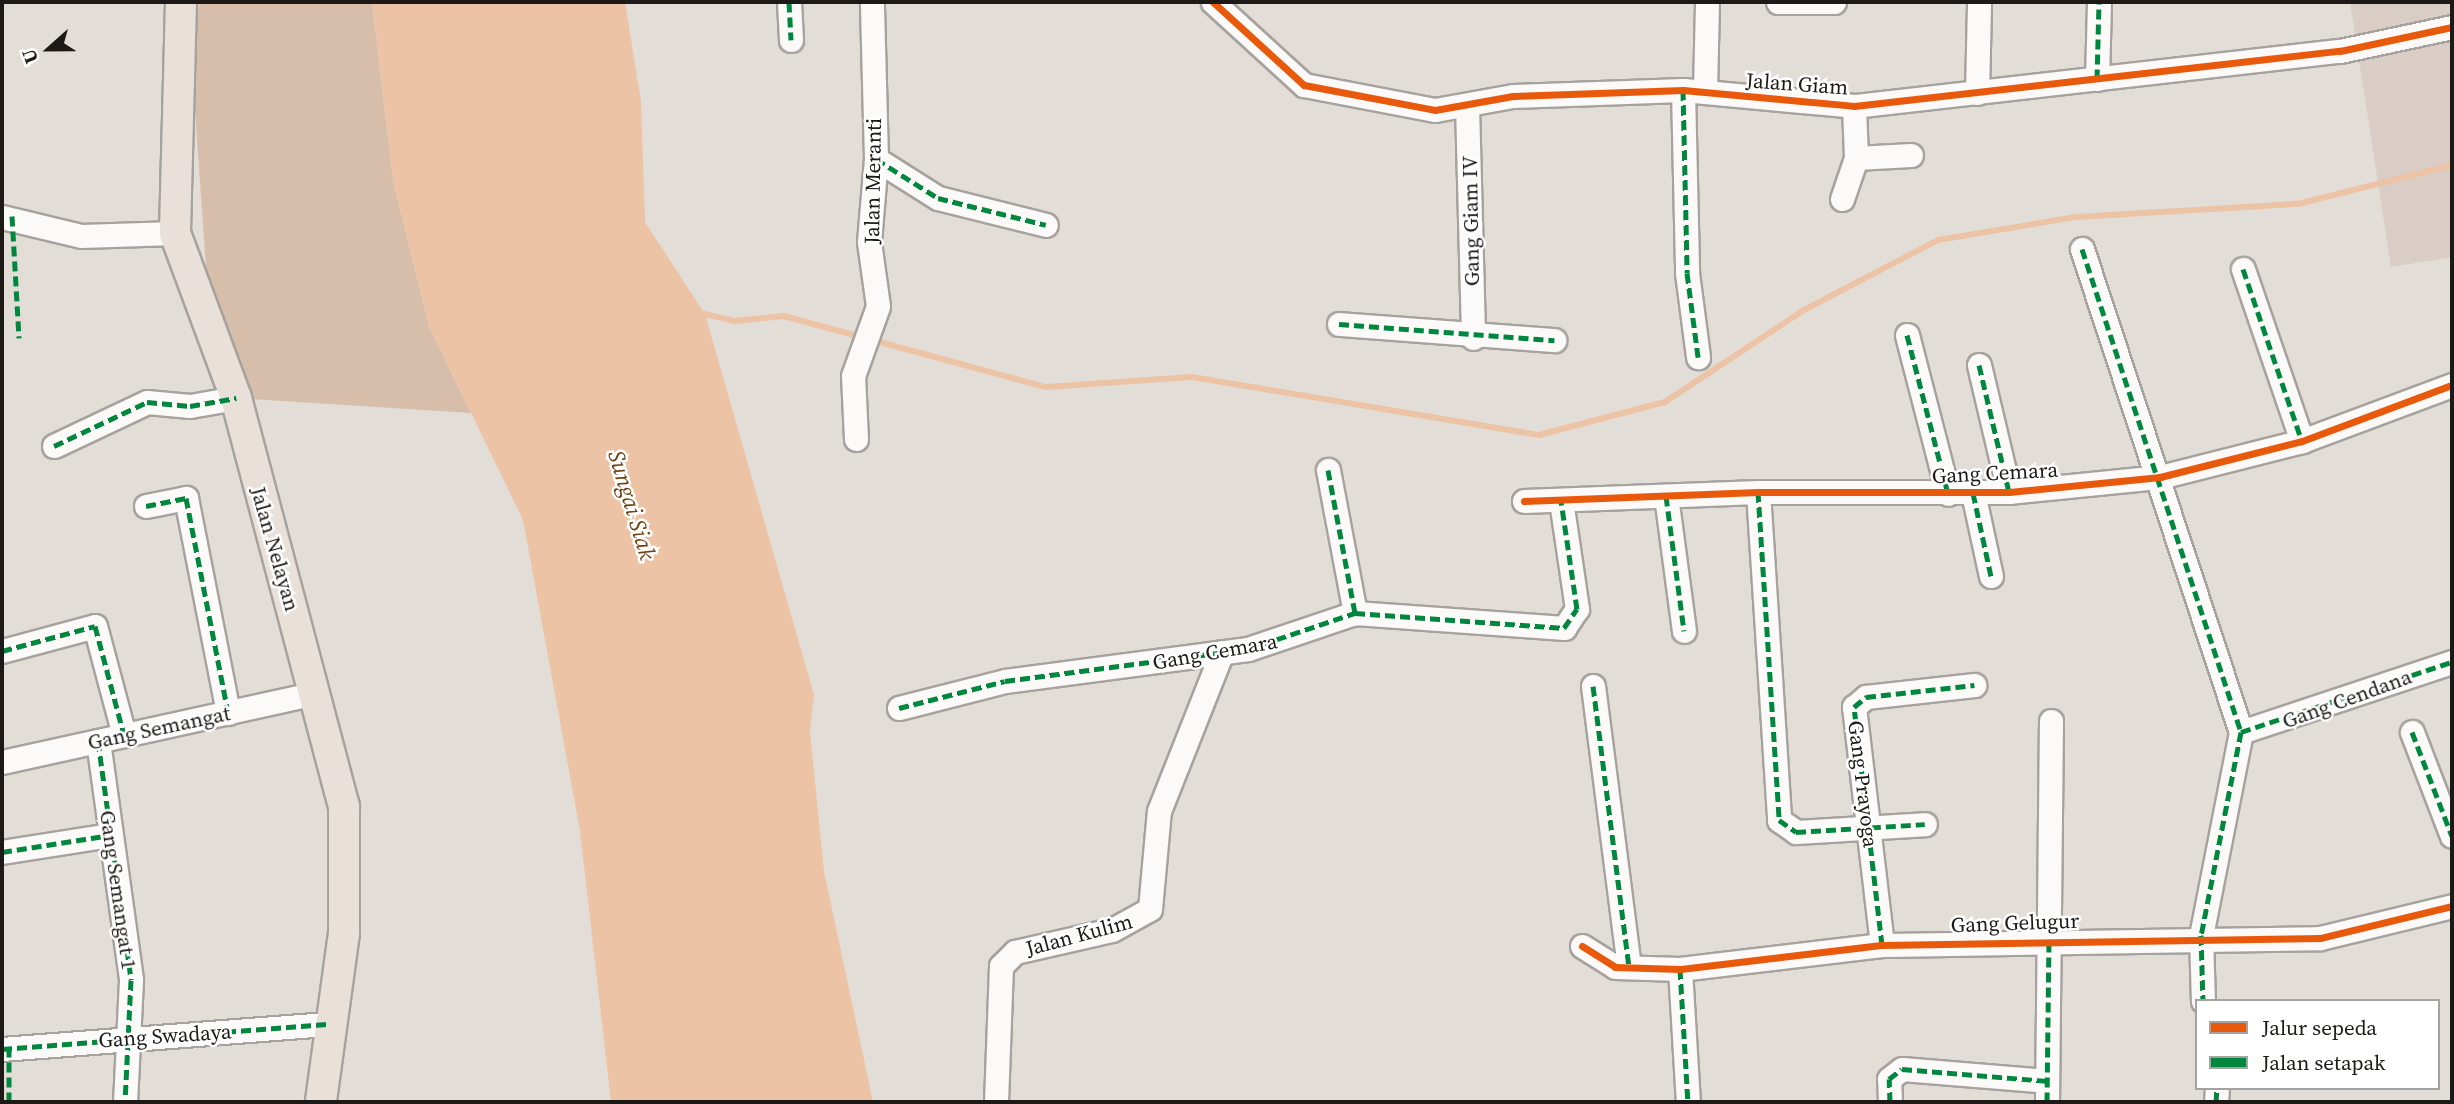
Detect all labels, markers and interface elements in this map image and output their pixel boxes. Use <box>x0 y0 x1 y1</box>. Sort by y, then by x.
north arrow <box>14 14 84 84</box>
text: U <box>15 45 44 68</box>
street label: Jalan Giam <box>1745 68 1849 100</box>
street label: Jalan Meranti <box>859 118 887 244</box>
street label: Gang Giam IV <box>1457 156 1485 286</box>
water label: Sungai Siak <box>602 447 662 563</box>
street label: Gang Cemara <box>1931 457 2059 489</box>
street label: Jalan Nelayan <box>245 484 305 614</box>
street label: Gang Cemara <box>1151 629 1279 675</box>
street label: Gang Cendana <box>2279 664 2415 734</box>
street label: Gang Semangat <box>85 701 233 755</box>
street label: Gang Prayoga <box>1843 719 1883 849</box>
street label: Gang Semangat 1 <box>94 809 142 971</box>
street label: Gang Gelugur <box>1950 908 2080 938</box>
street label: Jalan Kulim <box>1023 909 1135 961</box>
legend <box>2195 999 2440 1090</box>
text: Jalur sepeda <box>2262 1013 2377 1042</box>
street label: Gang Swadaya <box>98 1019 232 1053</box>
text: Jalan setapak <box>2262 1048 2386 1077</box>

